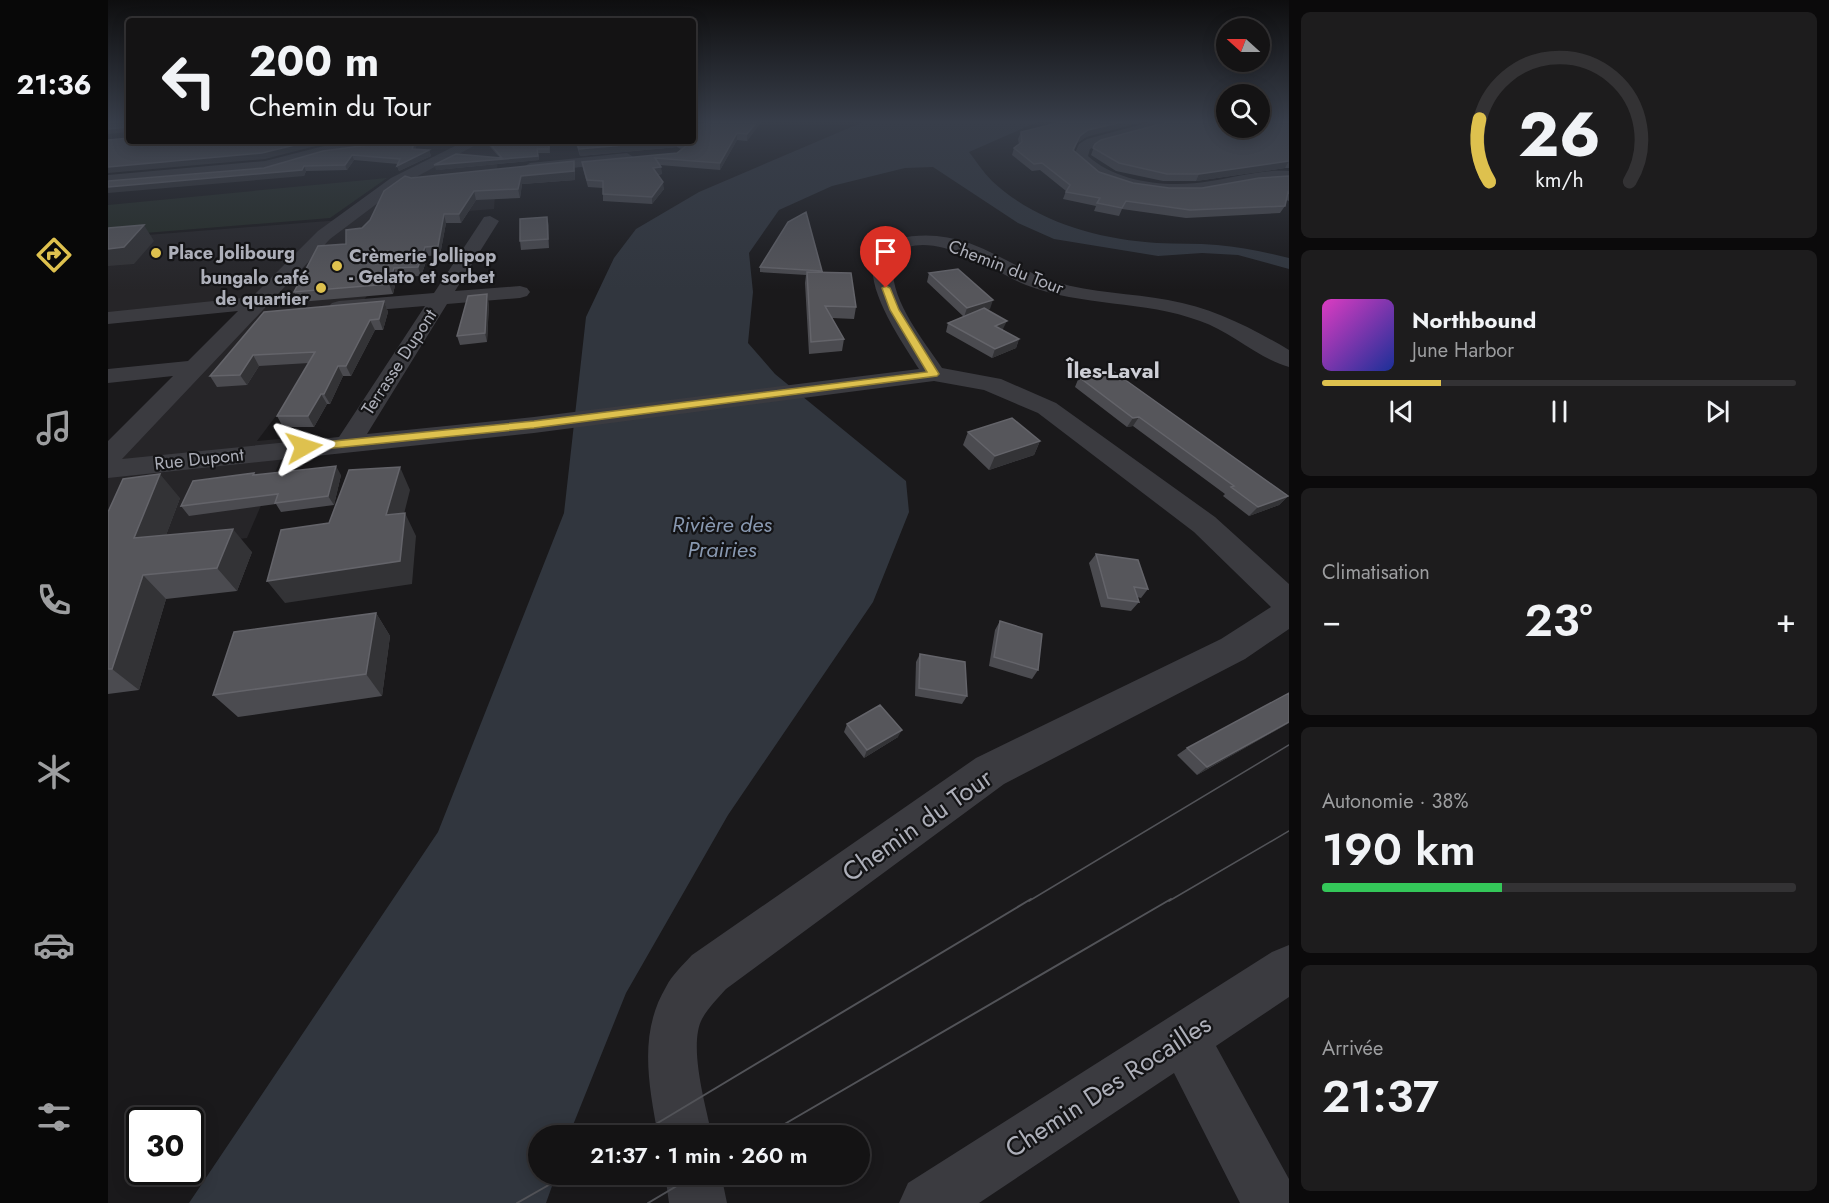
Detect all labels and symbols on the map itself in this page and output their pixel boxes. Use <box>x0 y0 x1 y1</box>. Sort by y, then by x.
north arrow <box>1216 18 1270 72</box>
pin <box>860 226 911 288</box>
street label: Chemin du Tour <box>945 233 1068 301</box>
place label: Place Jolibourg <box>168 240 295 266</box>
place label: Crèmerie Jollipop - Gelato et sorbet <box>349 243 496 290</box>
marker: Place Jolibourg <box>149 246 163 260</box>
marker: Crèmerie Jollipop - Gelato et sorbet <box>330 259 344 273</box>
place label: bungalo café de quartier <box>201 265 310 312</box>
marker: bungalo café de quartier <box>314 281 328 295</box>
street label: Terrasse Dupont <box>355 303 443 420</box>
district label: Îles-Laval <box>1065 354 1160 386</box>
position arrow <box>272 415 336 479</box>
street label: Rue Dupont <box>153 441 246 477</box>
water label: Rivière des Prairies <box>672 508 772 565</box>
street label: Chemin du Tour <box>834 759 1000 891</box>
street label: Chemin Des Rocailles <box>997 1005 1219 1167</box>
speed limit sign: 30 <box>126 1107 204 1185</box>

